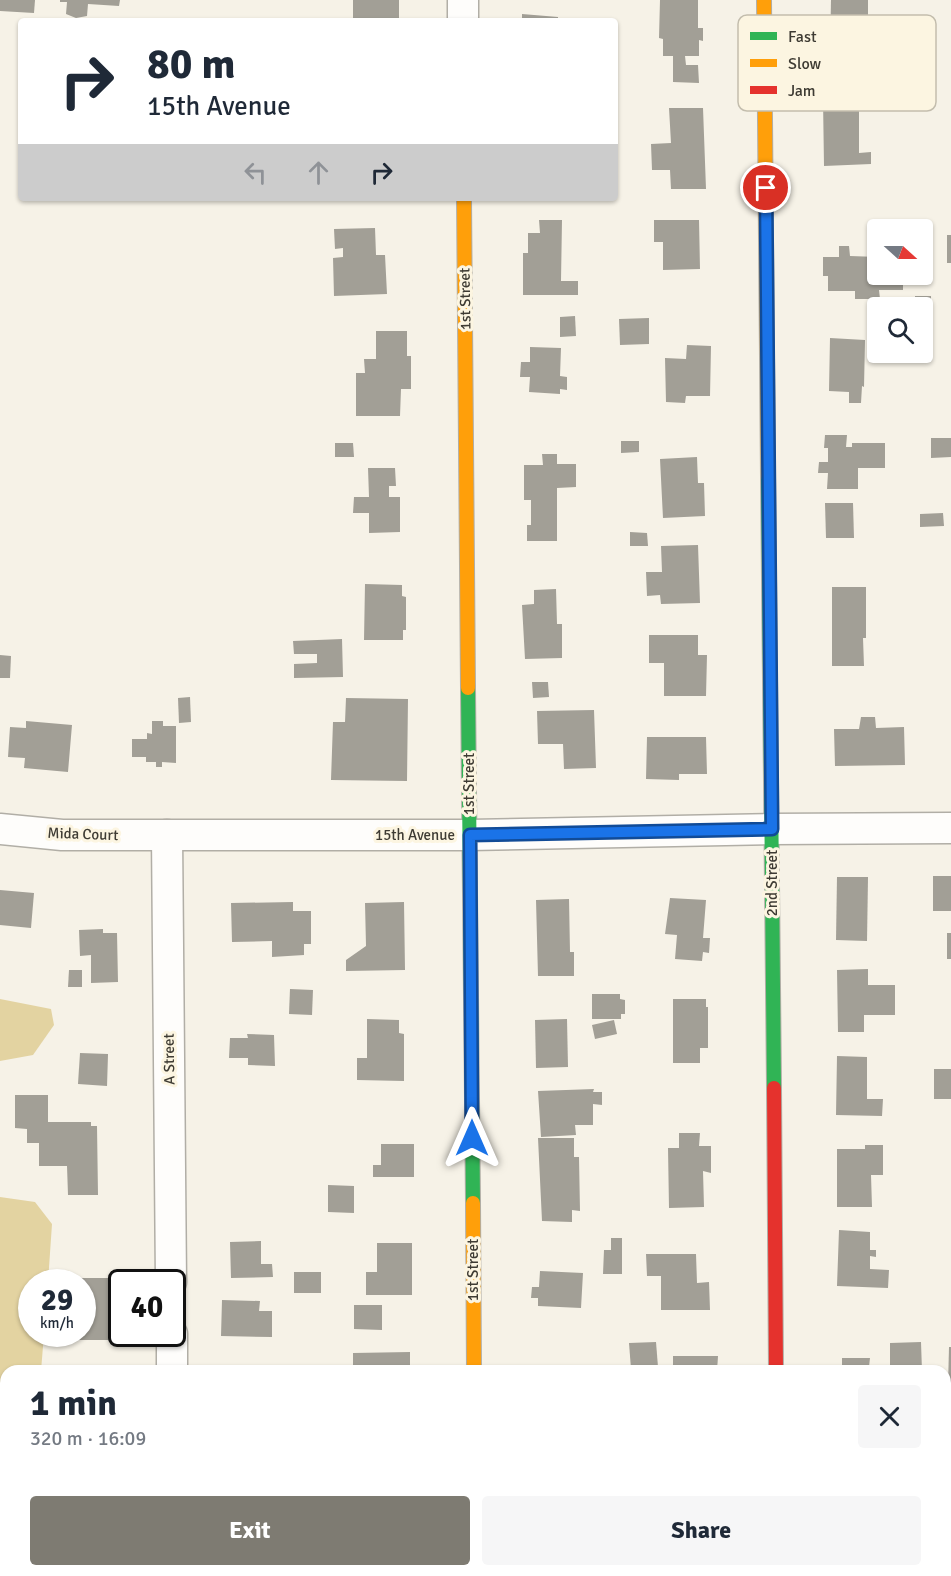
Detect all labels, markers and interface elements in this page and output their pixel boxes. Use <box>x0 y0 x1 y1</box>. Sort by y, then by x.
legend <box>738 15 936 111</box>
text: Fast <box>788 27 817 47</box>
text: 80 m <box>147 39 236 90</box>
icon: right <box>48 42 126 120</box>
text: Slow <box>788 54 822 74</box>
text: Jam <box>788 81 816 101</box>
text: 15th Avenue <box>147 90 291 123</box>
icon: left <box>239 156 272 189</box>
icon: ahead <box>302 156 335 189</box>
icon: right <box>365 156 398 189</box>
pin <box>740 162 791 213</box>
icon: arrive <box>749 171 782 204</box>
north arrow <box>867 219 933 285</box>
map controls <box>867 219 933 363</box>
street label: 1st Street <box>455 268 475 330</box>
button: search <box>867 297 933 363</box>
street label: 1st Street <box>460 753 478 815</box>
street label: Mida Court <box>47 824 119 844</box>
street label: 15th Avenue <box>375 826 455 844</box>
street label: 2nd Street <box>763 850 781 916</box>
street label: A Street <box>160 1033 178 1085</box>
position arrow <box>440 1106 504 1170</box>
street label: 1st Street <box>464 1239 482 1301</box>
speed limit sign: 40 <box>108 1269 186 1347</box>
text: 29 <box>41 1282 73 1319</box>
text: km/h <box>40 1314 74 1332</box>
text: 1 min <box>30 1381 117 1426</box>
button: close <box>858 1385 921 1448</box>
text: 320 m · 16:09 <box>30 1426 146 1451</box>
button: Exit <box>30 1496 470 1565</box>
button: Share <box>482 1496 921 1565</box>

